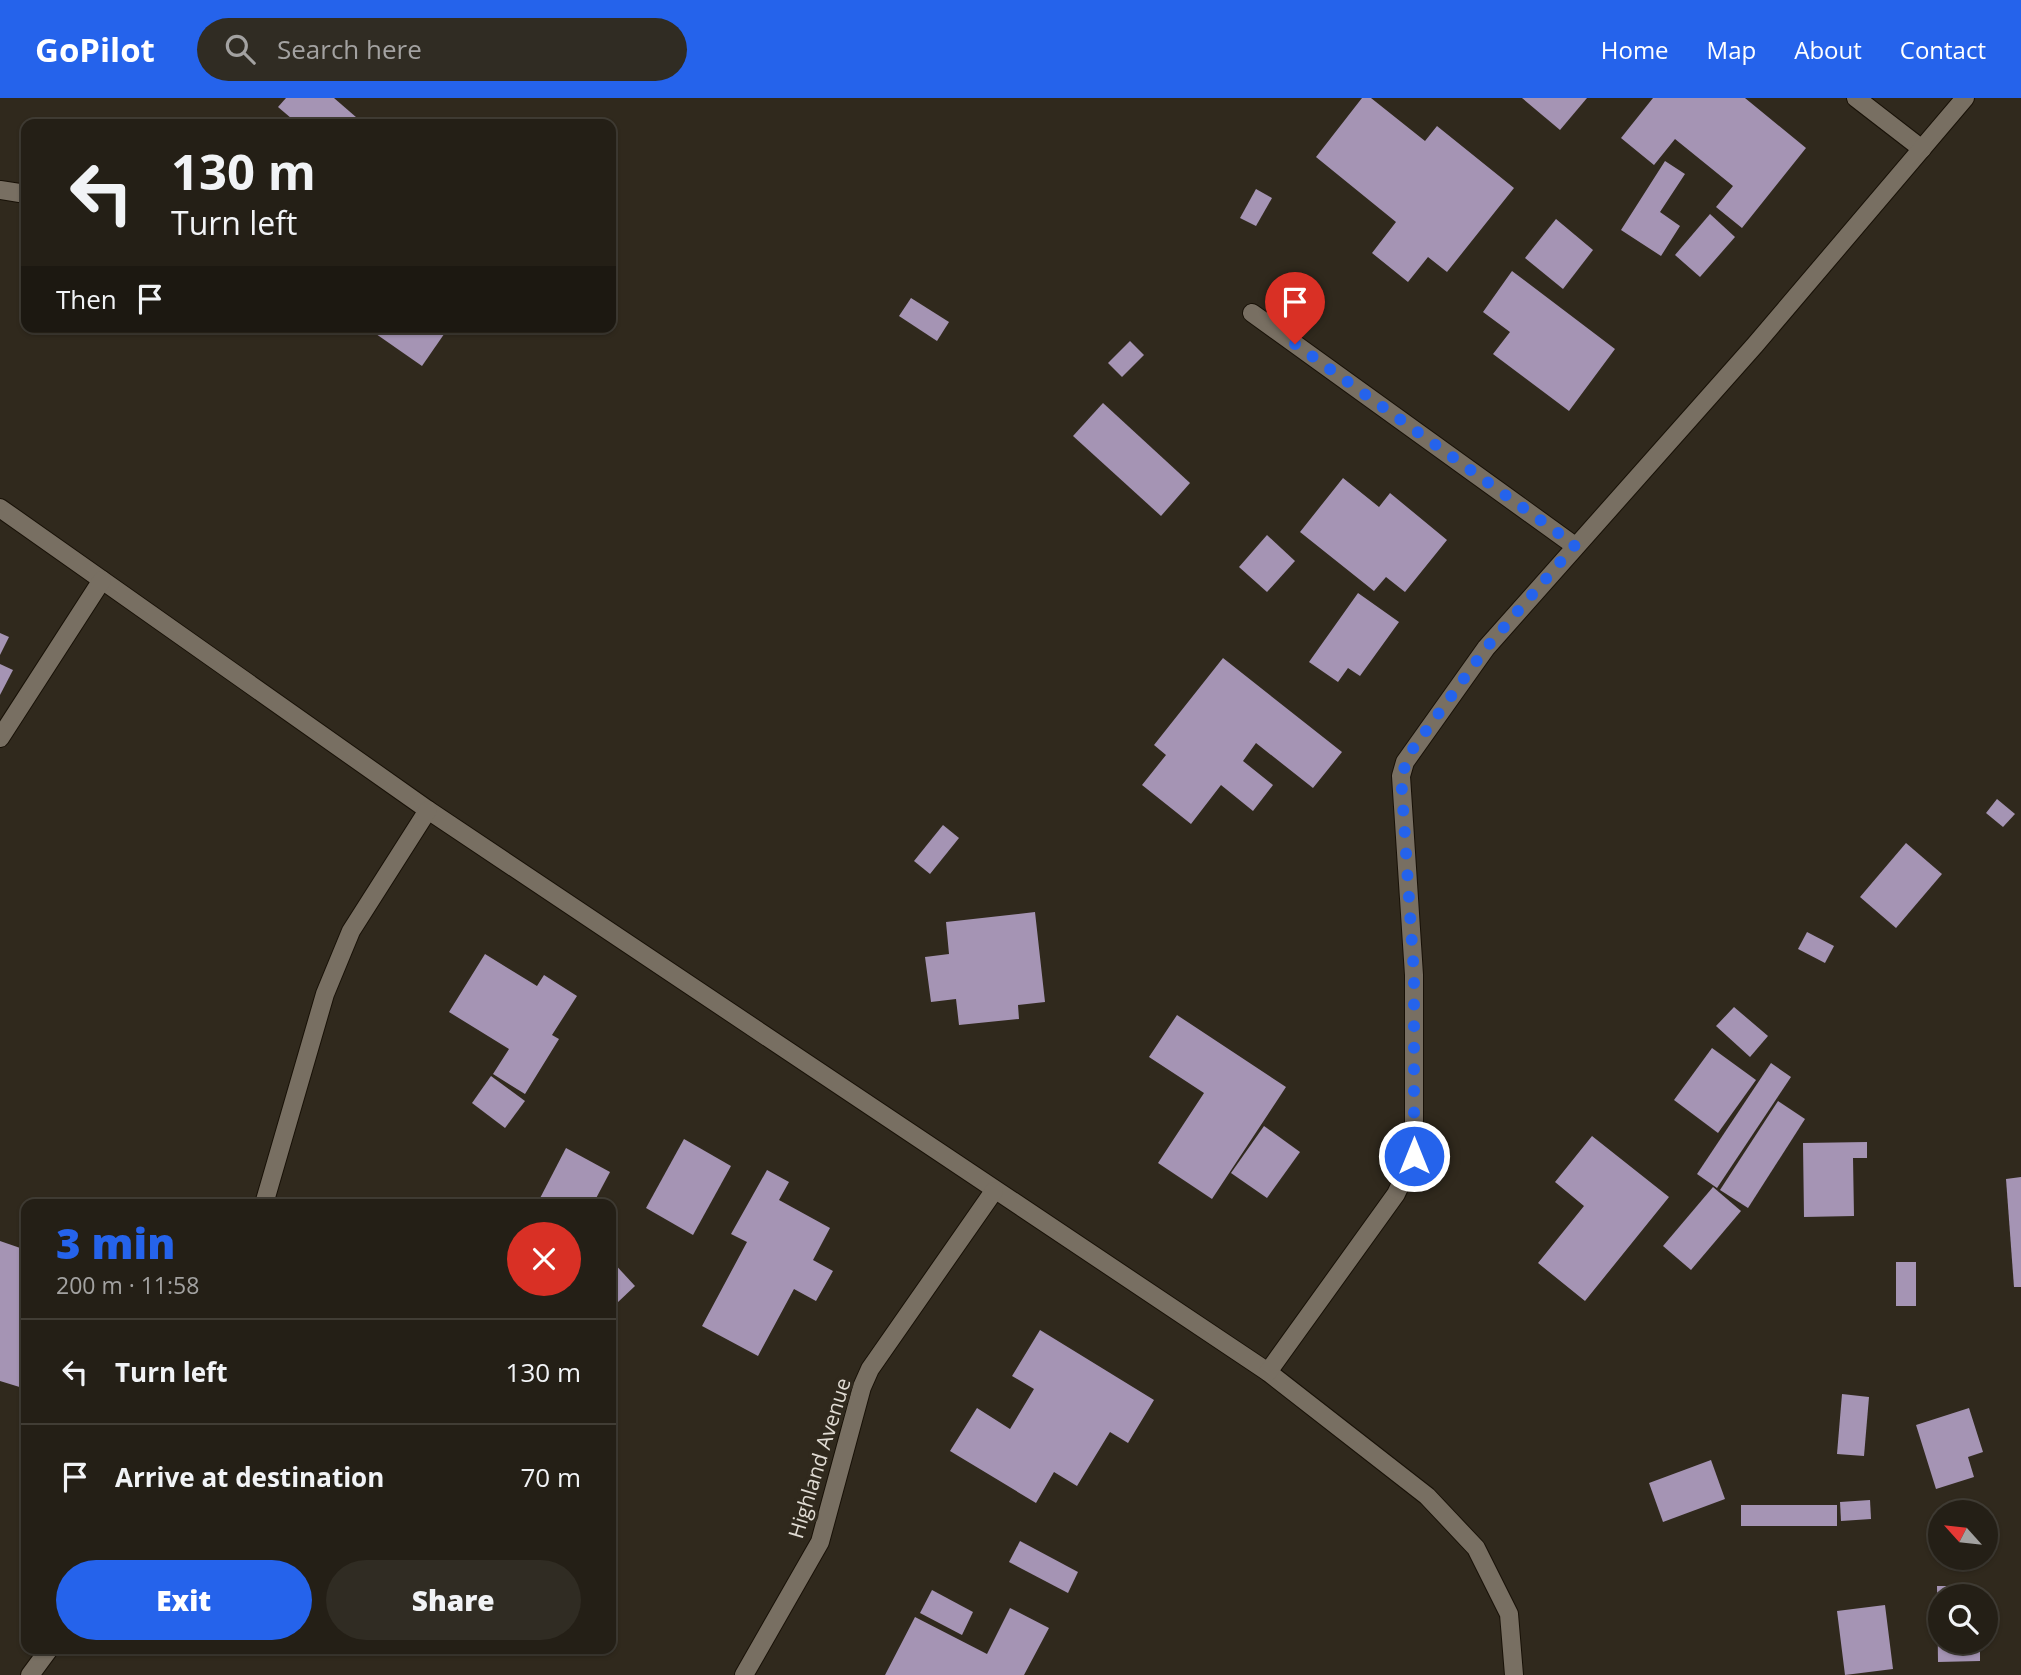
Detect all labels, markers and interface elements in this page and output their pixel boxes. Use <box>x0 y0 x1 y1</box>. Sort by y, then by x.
search box <box>197 18 687 81</box>
text: GoPilot <box>35 27 155 72</box>
icon: search <box>221 30 259 68</box>
text: Search here <box>277 31 422 67</box>
text: Home <box>1601 33 1669 66</box>
text: Map <box>1707 33 1756 66</box>
text: About <box>1794 33 1862 66</box>
text: Contact <box>1900 33 1986 66</box>
text: 130 m <box>171 138 316 204</box>
icon: left <box>56 147 147 238</box>
text: Turn left <box>171 201 297 244</box>
pin <box>1265 272 1325 344</box>
icon: arrive <box>131 280 169 318</box>
text: Then <box>56 281 117 317</box>
icon: arrive <box>1276 283 1314 321</box>
position arrow <box>1377 1119 1451 1193</box>
text: 3 min <box>56 1214 175 1271</box>
button: close <box>507 1222 581 1296</box>
text: 200 m · 11:58 <box>56 1269 199 1301</box>
icon: left <box>56 1353 94 1391</box>
text: Turn left <box>115 1354 227 1390</box>
text: 130 m <box>506 1354 581 1390</box>
street label: Highland Avenue <box>781 1374 857 1542</box>
icon: arrive <box>56 1458 94 1496</box>
text: Arrive at destination <box>115 1459 384 1495</box>
text: 70 m <box>520 1459 581 1495</box>
north arrow <box>1928 1500 1998 1570</box>
map controls <box>1928 1500 1998 1654</box>
button: Exit <box>56 1560 312 1640</box>
button: Share <box>326 1560 581 1640</box>
button: search <box>1928 1584 1998 1654</box>

